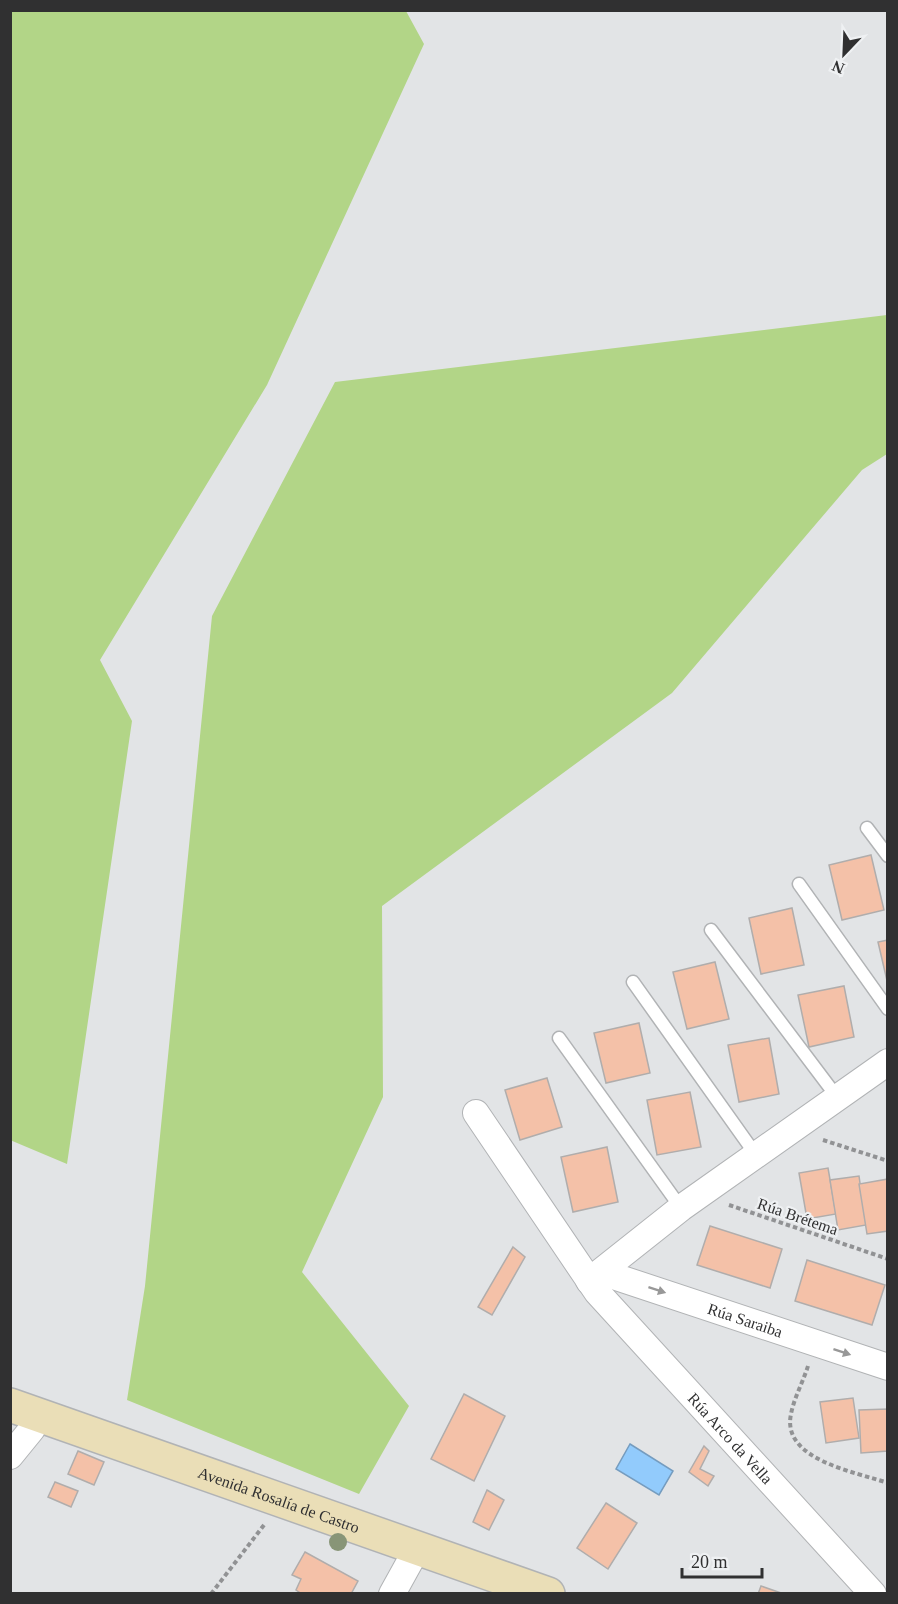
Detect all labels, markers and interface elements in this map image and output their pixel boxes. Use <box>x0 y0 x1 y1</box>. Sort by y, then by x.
north arrow <box>814 24 874 84</box>
text: N <box>829 57 847 77</box>
street label: Rúa Brétema <box>755 1195 840 1238</box>
one-way arrow <box>648 1286 666 1296</box>
street label: Rúa Saraiba <box>706 1300 785 1341</box>
one-way arrow <box>833 1347 851 1357</box>
street label: Rúa Arco da Vella <box>685 1390 776 1487</box>
street label: Avenida Rosalía de Castro <box>196 1464 362 1536</box>
scale bar <box>682 1541 762 1579</box>
text: 20 m <box>691 1552 728 1572</box>

